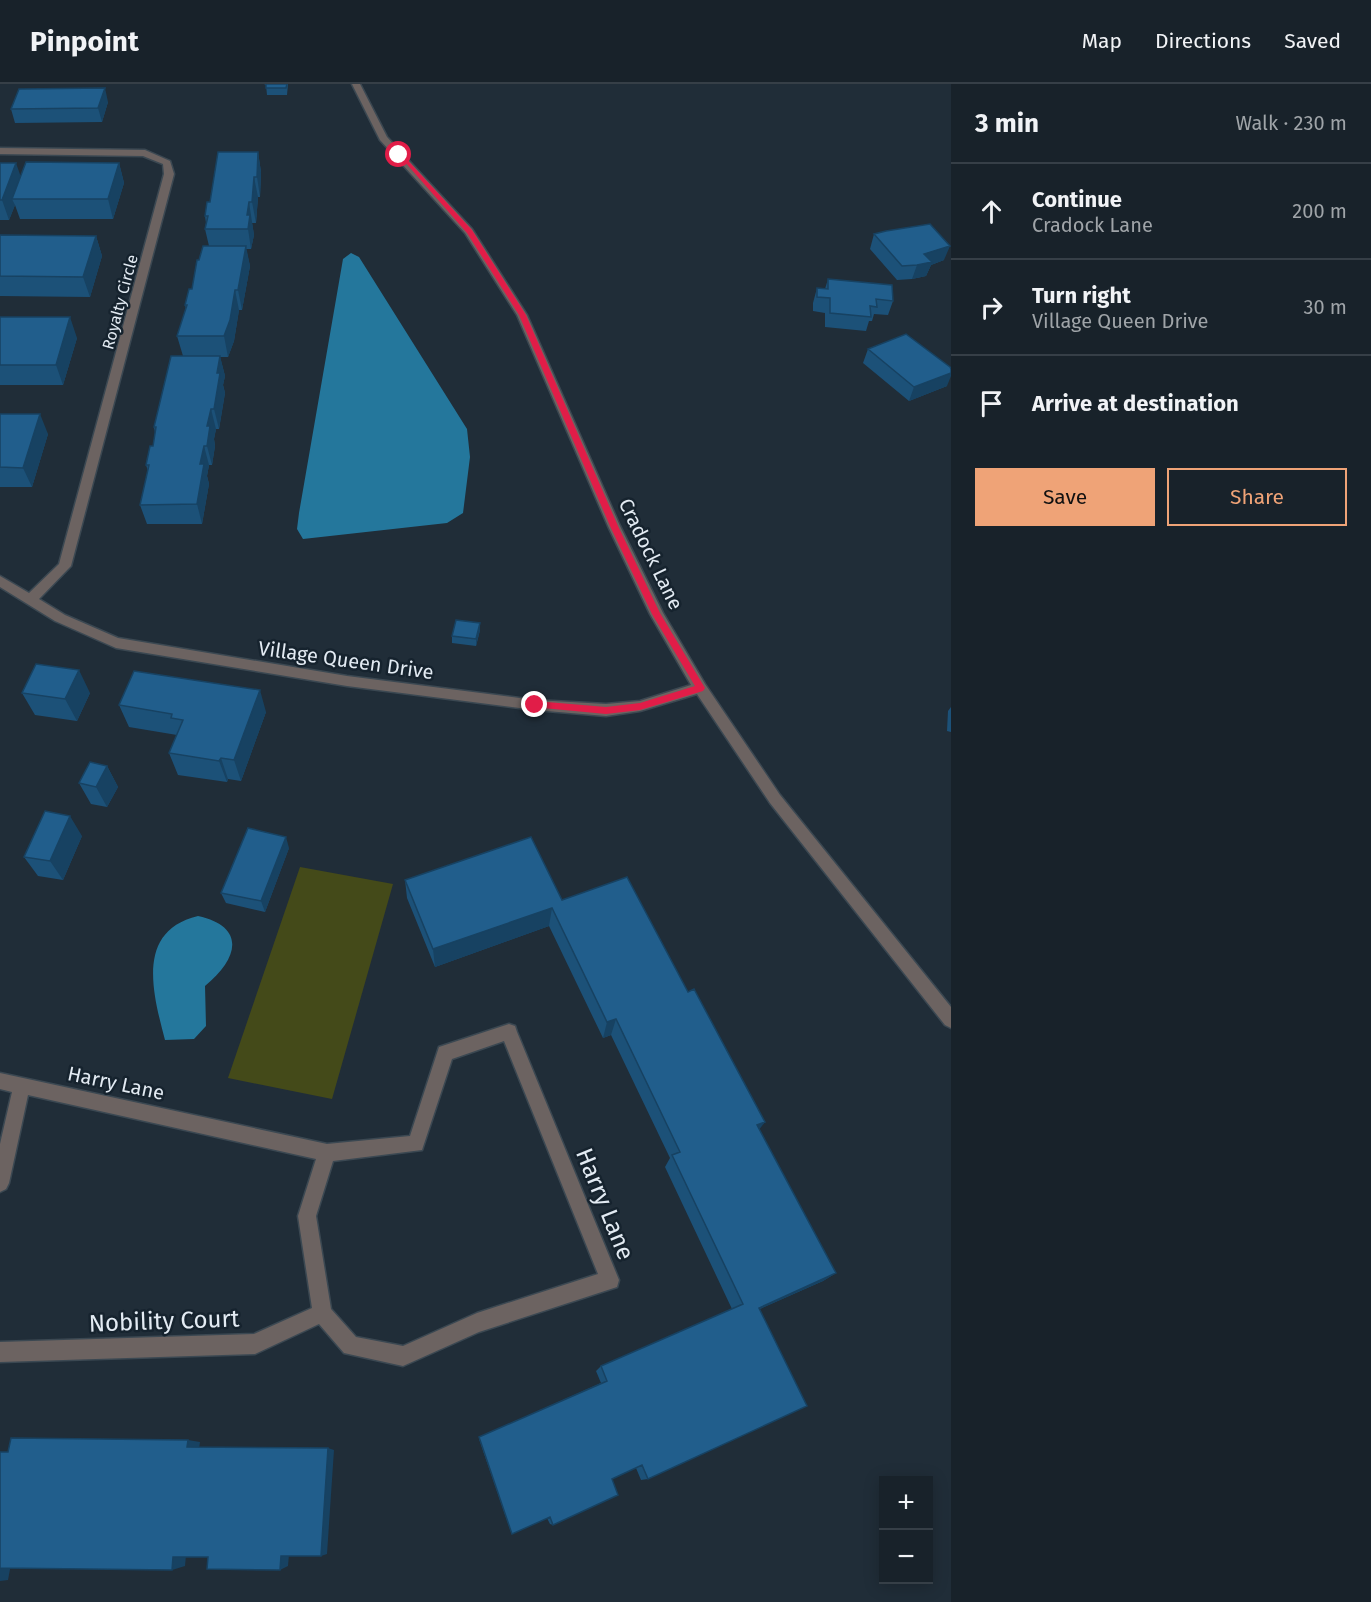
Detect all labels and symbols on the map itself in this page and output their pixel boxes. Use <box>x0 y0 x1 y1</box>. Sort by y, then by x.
route start <box>385 141 411 167</box>
street label: Royalty Circle <box>98 252 142 352</box>
street label: Cradock Lane <box>614 494 688 614</box>
street label: Village Queen Drive <box>257 636 435 684</box>
route end <box>521 691 547 717</box>
street label: Harry Lane <box>65 1061 167 1105</box>
street label: Harry Lane <box>570 1144 640 1264</box>
street label: Nobility Court <box>88 1304 240 1338</box>

